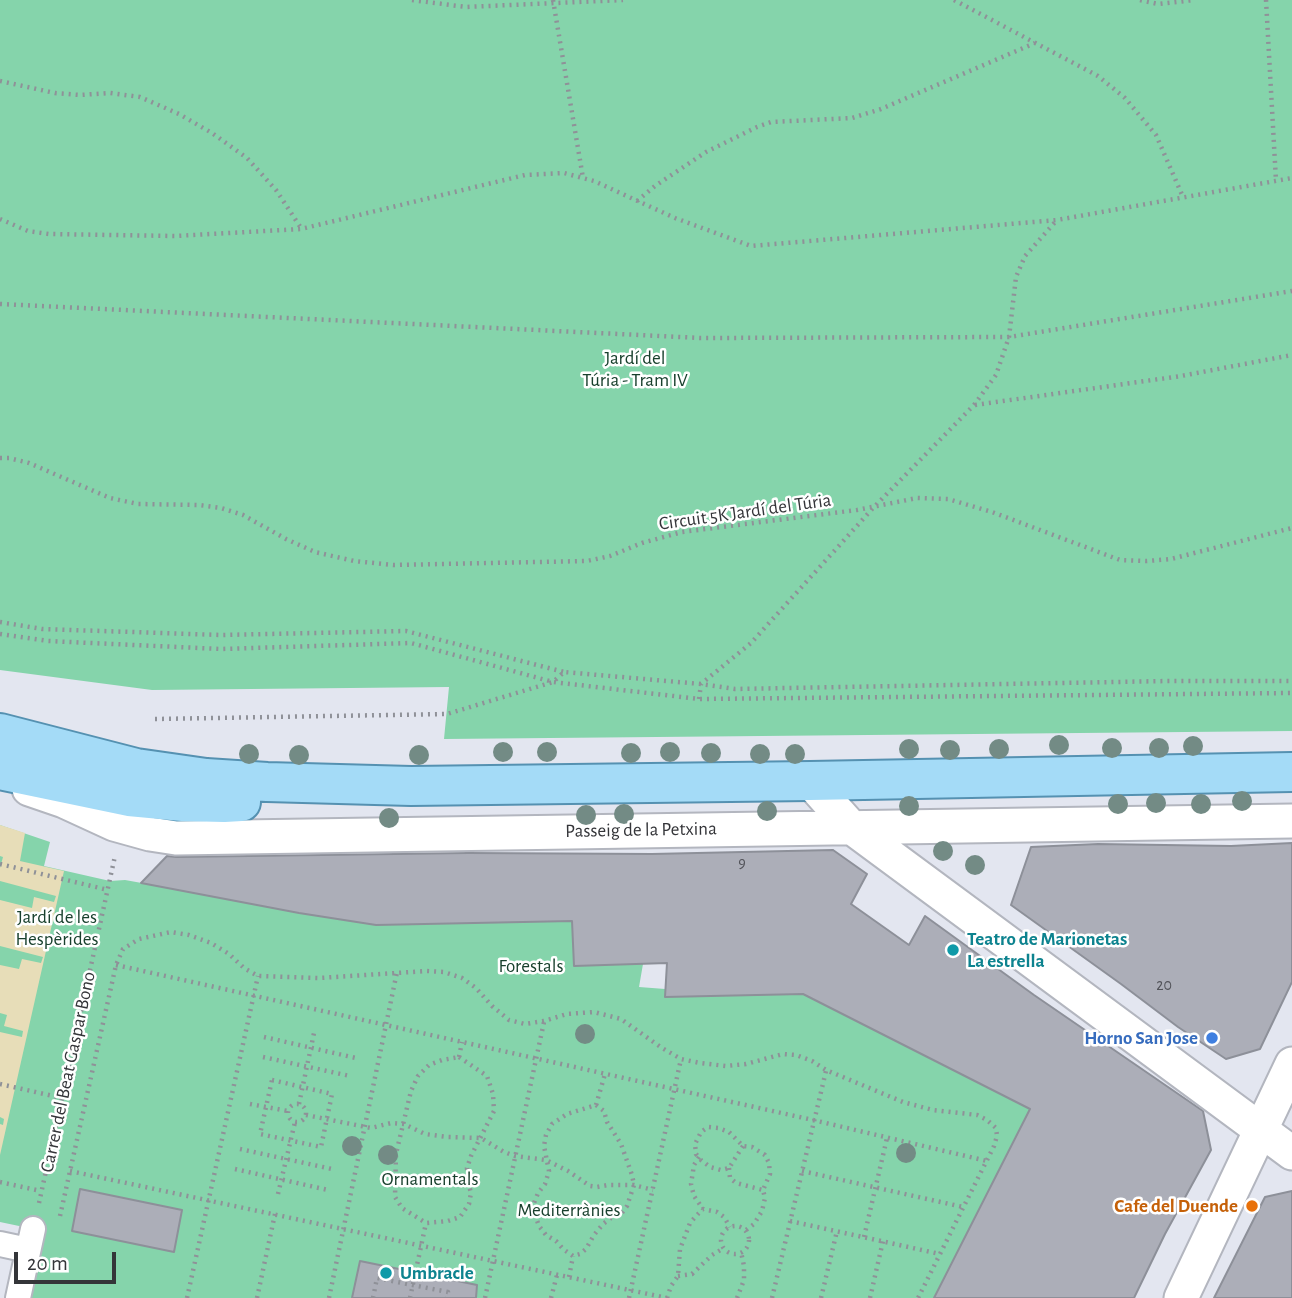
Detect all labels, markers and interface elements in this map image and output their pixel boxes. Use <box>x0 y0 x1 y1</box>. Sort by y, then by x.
park label: Jardí del Túria - Tram IV <box>582 347 688 391</box>
street label: Circuit 5K Jardí del Túria <box>657 489 833 535</box>
street label: Passeig de la Petxina <box>565 817 717 843</box>
house number: 9 <box>738 853 746 873</box>
park label: Jardí de les Hespèrides <box>15 906 99 950</box>
place label: Teatro de Marionetas La estrella <box>967 928 1127 972</box>
marker: Teatro de Marionetas La estrella <box>945 942 961 958</box>
park label: Forestals <box>498 955 564 977</box>
street label: Carrer del Beat Gaspar Bono <box>36 969 100 1175</box>
house number: 20 <box>1156 975 1172 995</box>
place label: Horno San Jose <box>1084 1027 1198 1049</box>
marker: Horno San Jose <box>1204 1030 1220 1046</box>
park label: Ornamentals <box>382 1168 478 1190</box>
place label: Cafe del Duende <box>1114 1195 1238 1217</box>
marker: Cafe del Duende <box>1244 1198 1260 1214</box>
park label: Mediterrànies <box>517 1199 621 1221</box>
scale bar <box>18 1238 119 1282</box>
text: 20 m <box>27 1253 68 1274</box>
place label: Umbracle <box>400 1262 474 1284</box>
marker: Umbracle <box>378 1265 394 1281</box>

